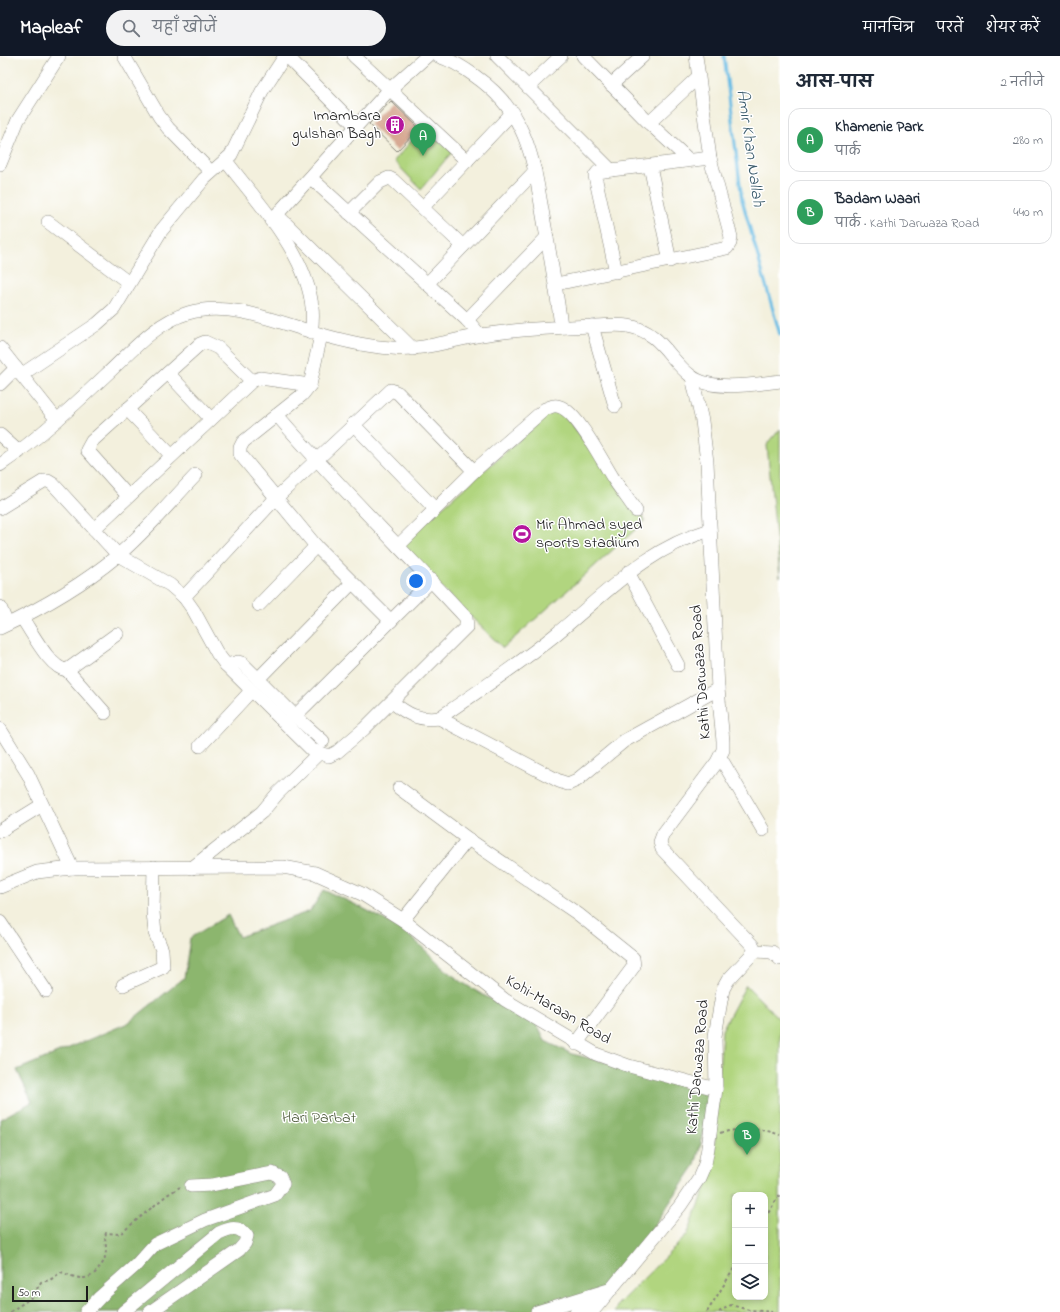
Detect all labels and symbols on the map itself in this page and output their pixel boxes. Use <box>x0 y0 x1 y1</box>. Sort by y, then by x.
water label: Amir Khan Nallah <box>729 88 771 209</box>
place label: Imambara gulshan Bagh <box>291 104 381 146</box>
building icon: Imambara gulshan Bagh <box>384 114 406 136</box>
pin: A <box>410 123 436 156</box>
place label: Mir Ahmad syed sports stadium <box>536 513 642 555</box>
sports icon: Mir Ahmad syed sports stadium <box>511 523 533 545</box>
your location <box>406 571 426 591</box>
street label: Kathi Darwaza Road <box>684 604 718 740</box>
street label: Kohi-Maraan Road <box>501 969 615 1051</box>
street label: Kathi Darwaza Road <box>680 999 716 1135</box>
park label: Hari Parbat <box>282 1106 357 1130</box>
pin: B <box>734 1122 760 1155</box>
scale bar <box>12 1284 88 1303</box>

